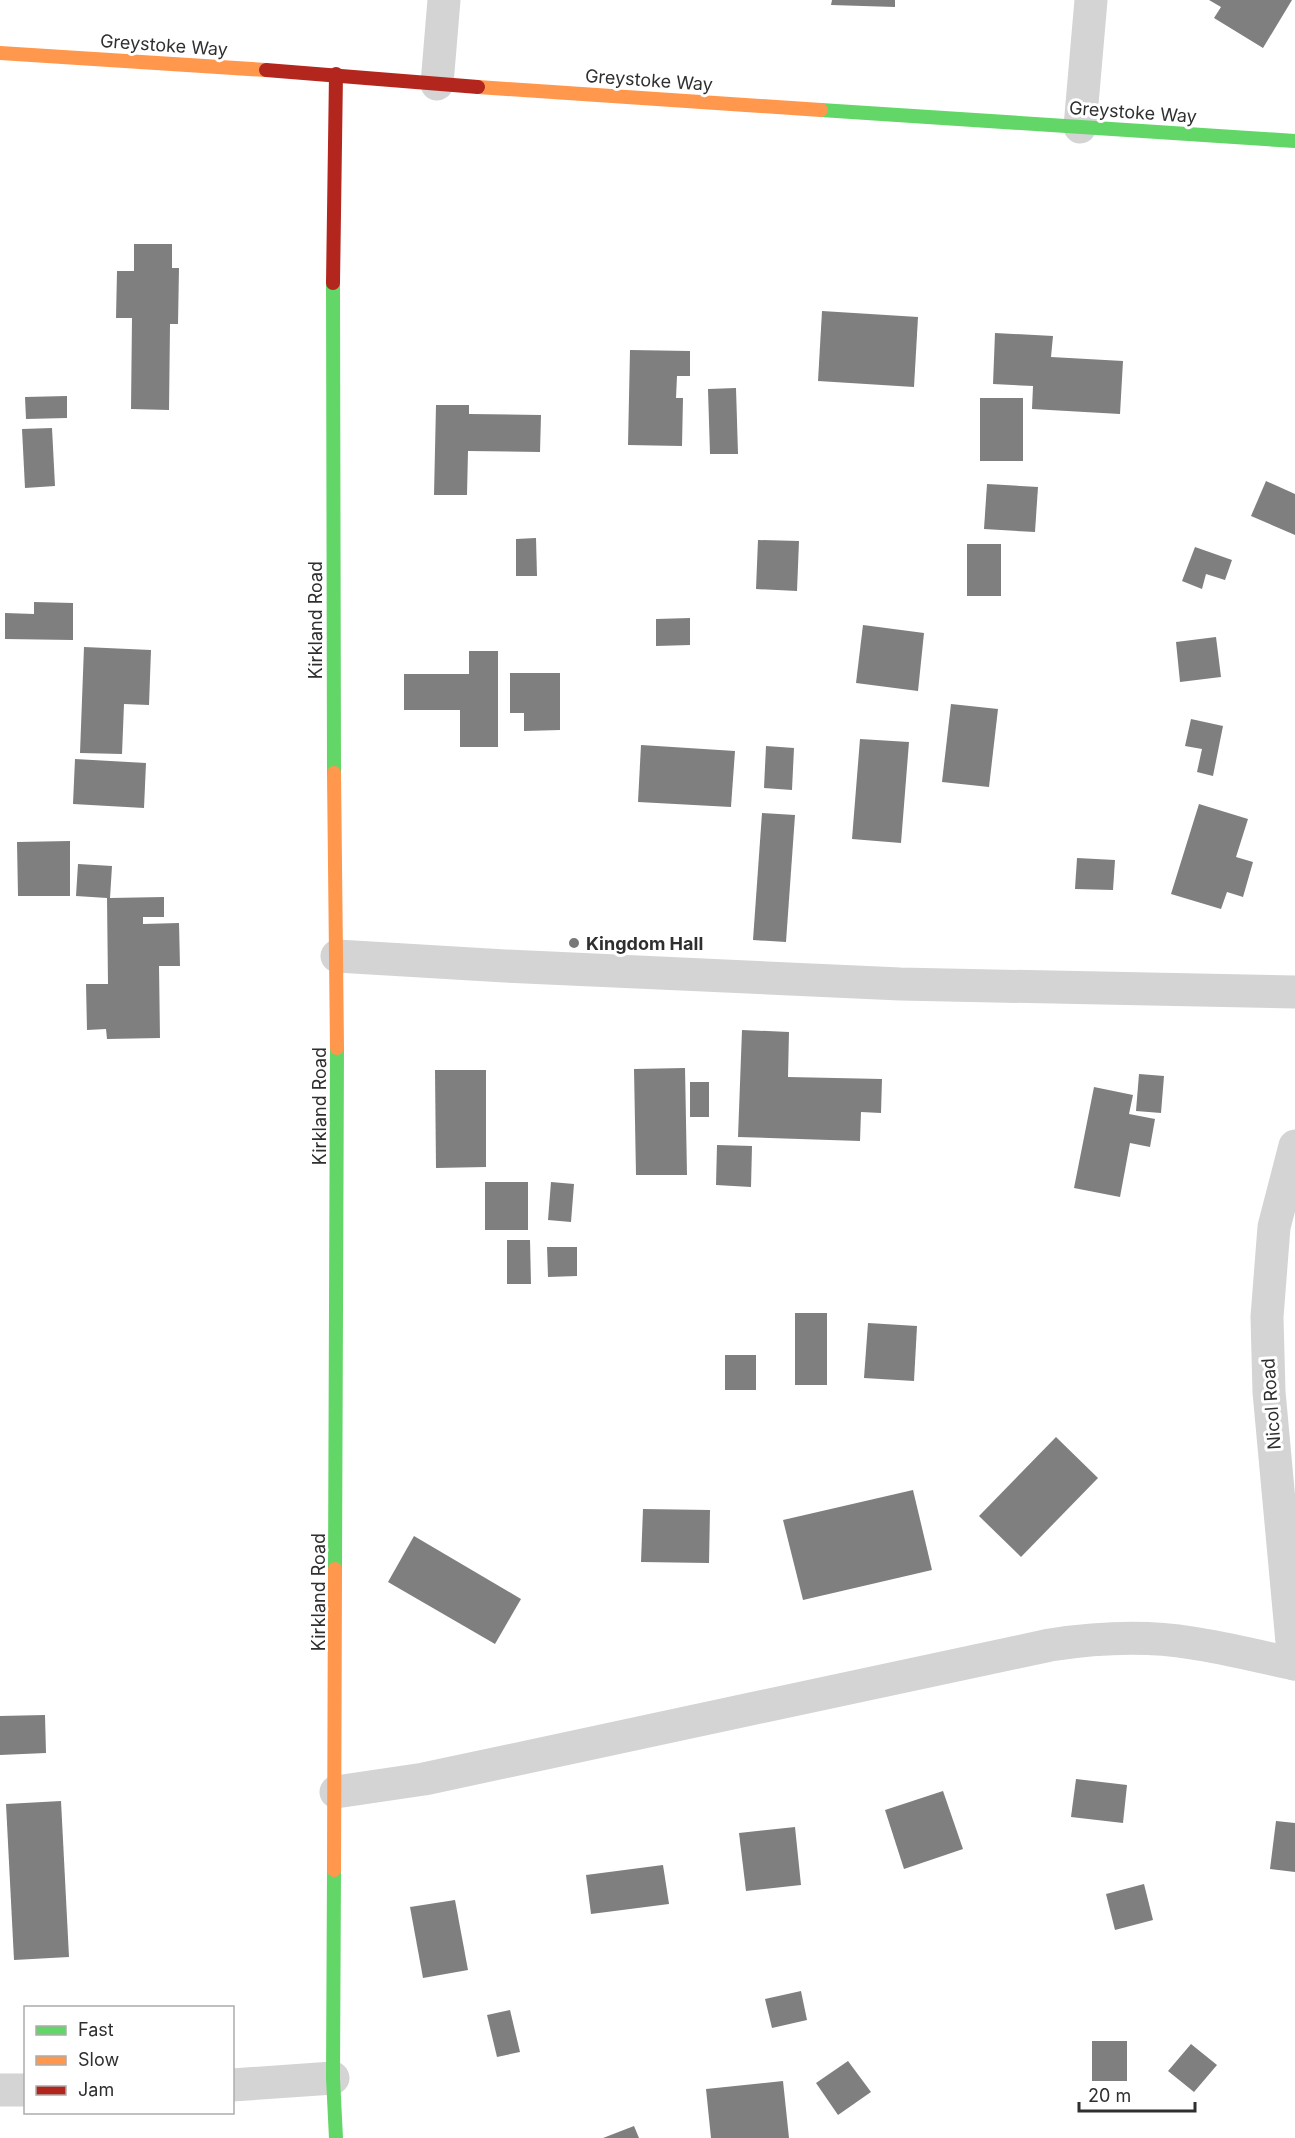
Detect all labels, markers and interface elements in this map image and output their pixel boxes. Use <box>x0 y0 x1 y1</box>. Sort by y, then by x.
street label: Greystoke Way <box>99 30 229 60</box>
street label: Greystoke Way <box>584 65 714 95</box>
street label: Greystoke Way <box>1068 97 1198 127</box>
street label: Kirkland Road <box>305 561 326 679</box>
place label: Kingdom Hall <box>586 933 703 954</box>
marker: Kingdom Hall <box>567 936 581 950</box>
street label: Kirkland Road <box>309 1047 330 1165</box>
street label: Nicol Road <box>1257 1357 1285 1451</box>
street label: Kirkland Road <box>308 1533 329 1651</box>
legend <box>24 2006 234 2114</box>
text: Fast <box>78 2019 114 2040</box>
text: Slow <box>78 2049 119 2070</box>
scale bar <box>1079 2075 1194 2113</box>
text: Jam <box>78 2079 114 2100</box>
text: 20 m <box>1088 2085 1131 2106</box>

